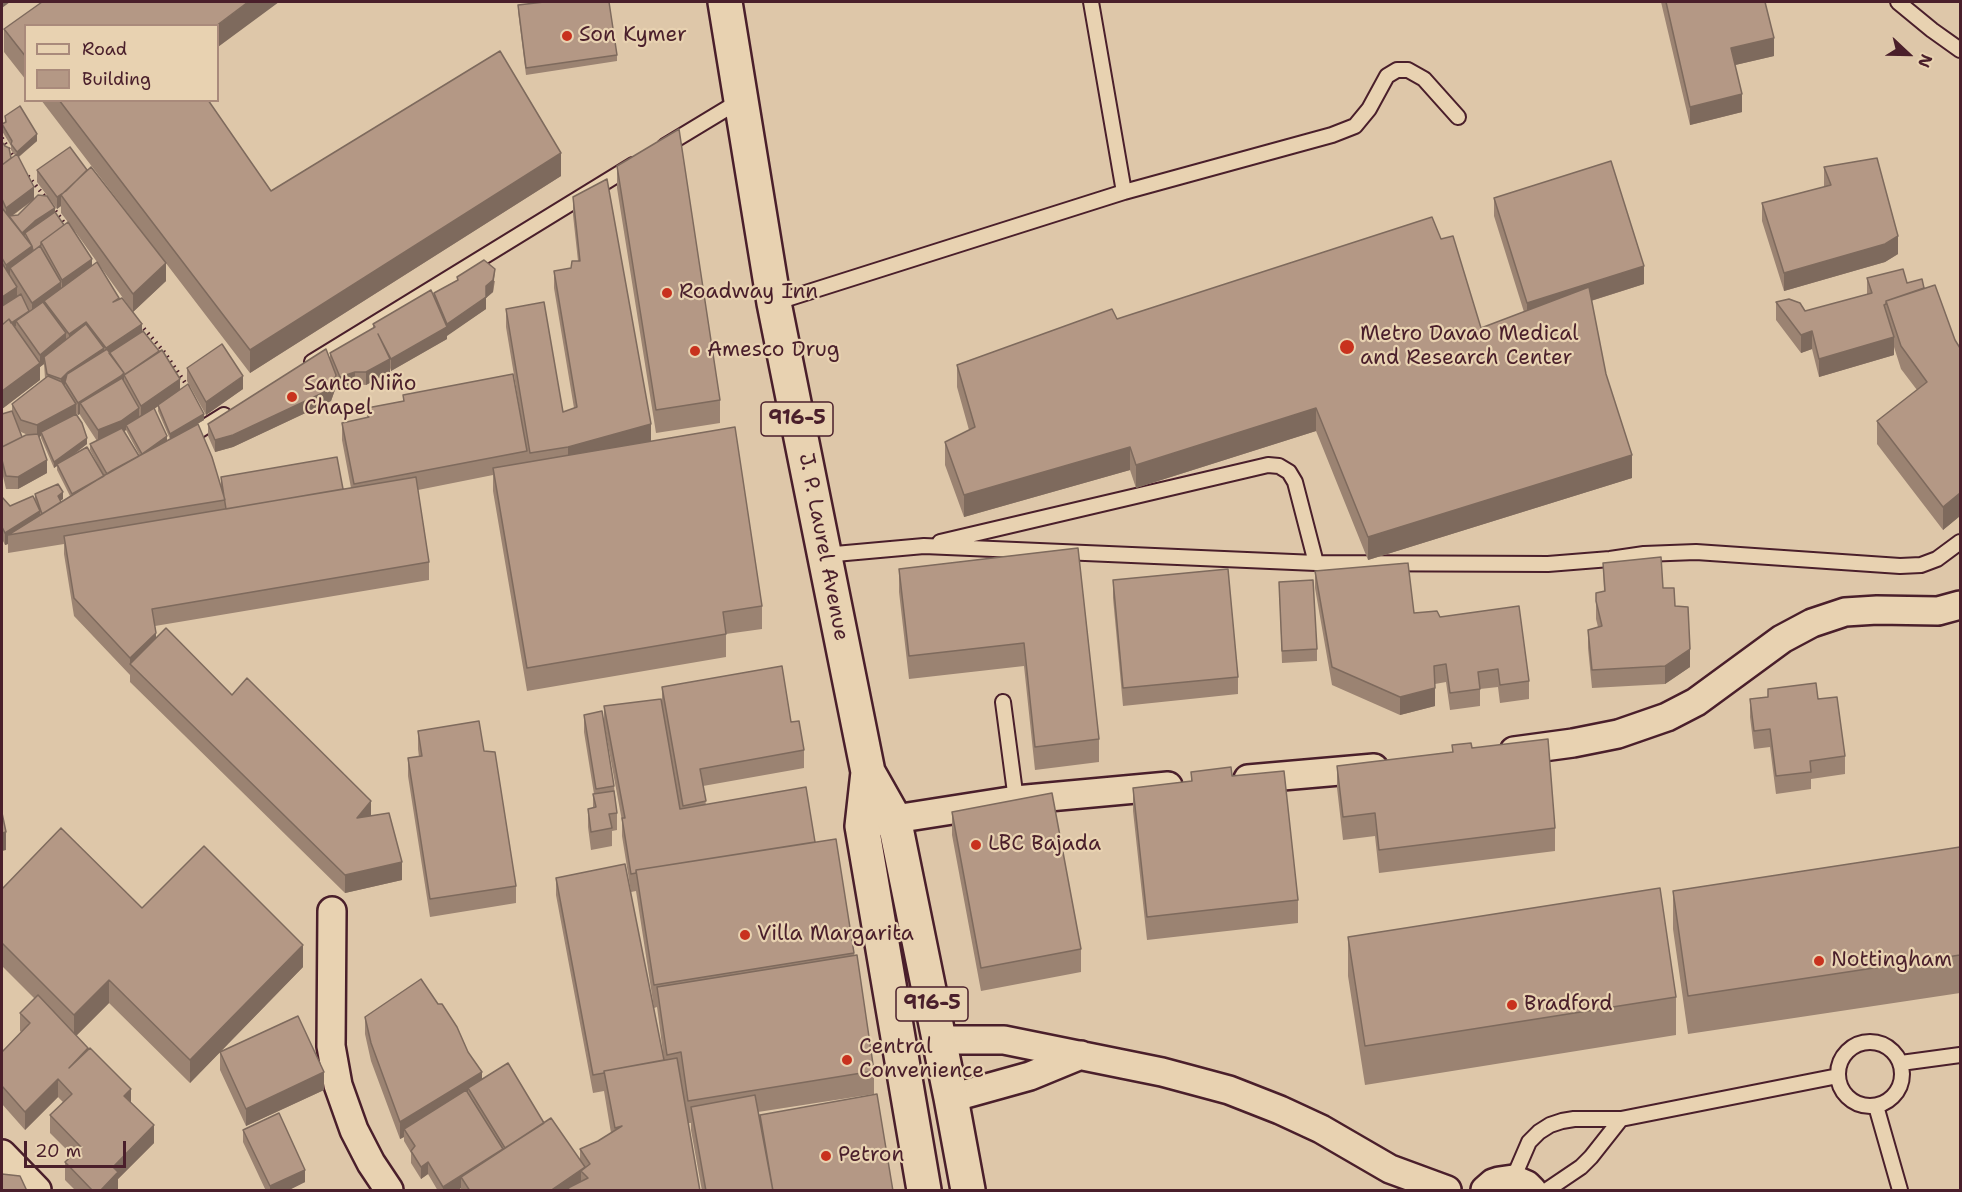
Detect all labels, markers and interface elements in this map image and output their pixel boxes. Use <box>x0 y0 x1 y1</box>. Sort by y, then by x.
place label: Son Kymer <box>579 23 687 49</box>
legend <box>24 24 219 102</box>
north arrow <box>1878 24 1938 84</box>
marker: Son Kymer <box>560 29 574 43</box>
text: Road <box>82 37 127 61</box>
text: N <box>1913 51 1937 71</box>
text: Building <box>82 67 151 91</box>
place label: Roadway Inn <box>679 280 818 306</box>
marker: Roadway Inn <box>660 286 674 300</box>
place label: Metro Davao Medical and Research Center <box>1360 322 1579 372</box>
place label: Amesco Drug <box>707 338 840 364</box>
marker: Metro Davao Medical and Research Center <box>1338 338 1356 356</box>
marker: Amesco Drug <box>688 344 702 358</box>
place label: Santo Niño Chapel <box>304 372 417 422</box>
marker: Santo Niño Chapel <box>285 390 299 404</box>
road number: 916-5 <box>761 402 833 436</box>
street label: J. P. Laurel Avenue <box>792 451 854 643</box>
place label: LBC Bajada <box>988 832 1101 858</box>
marker: LBC Bajada <box>969 838 983 852</box>
place label: Villa Margarita <box>757 922 914 948</box>
marker: Villa Margarita <box>738 928 752 942</box>
place label: Nottingham <box>1831 948 1952 974</box>
marker: Nottingham <box>1812 954 1826 968</box>
road number: 916-5 <box>896 987 968 1021</box>
place label: Bradford <box>1524 992 1613 1018</box>
marker: Bradford <box>1505 998 1519 1012</box>
place label: Central Convenience <box>859 1035 984 1085</box>
marker: Central Convenience <box>840 1053 854 1067</box>
scale bar <box>27 1129 129 1167</box>
text: 20 m <box>35 1139 81 1163</box>
place label: Petron <box>838 1143 904 1169</box>
marker: Petron <box>819 1149 833 1163</box>

